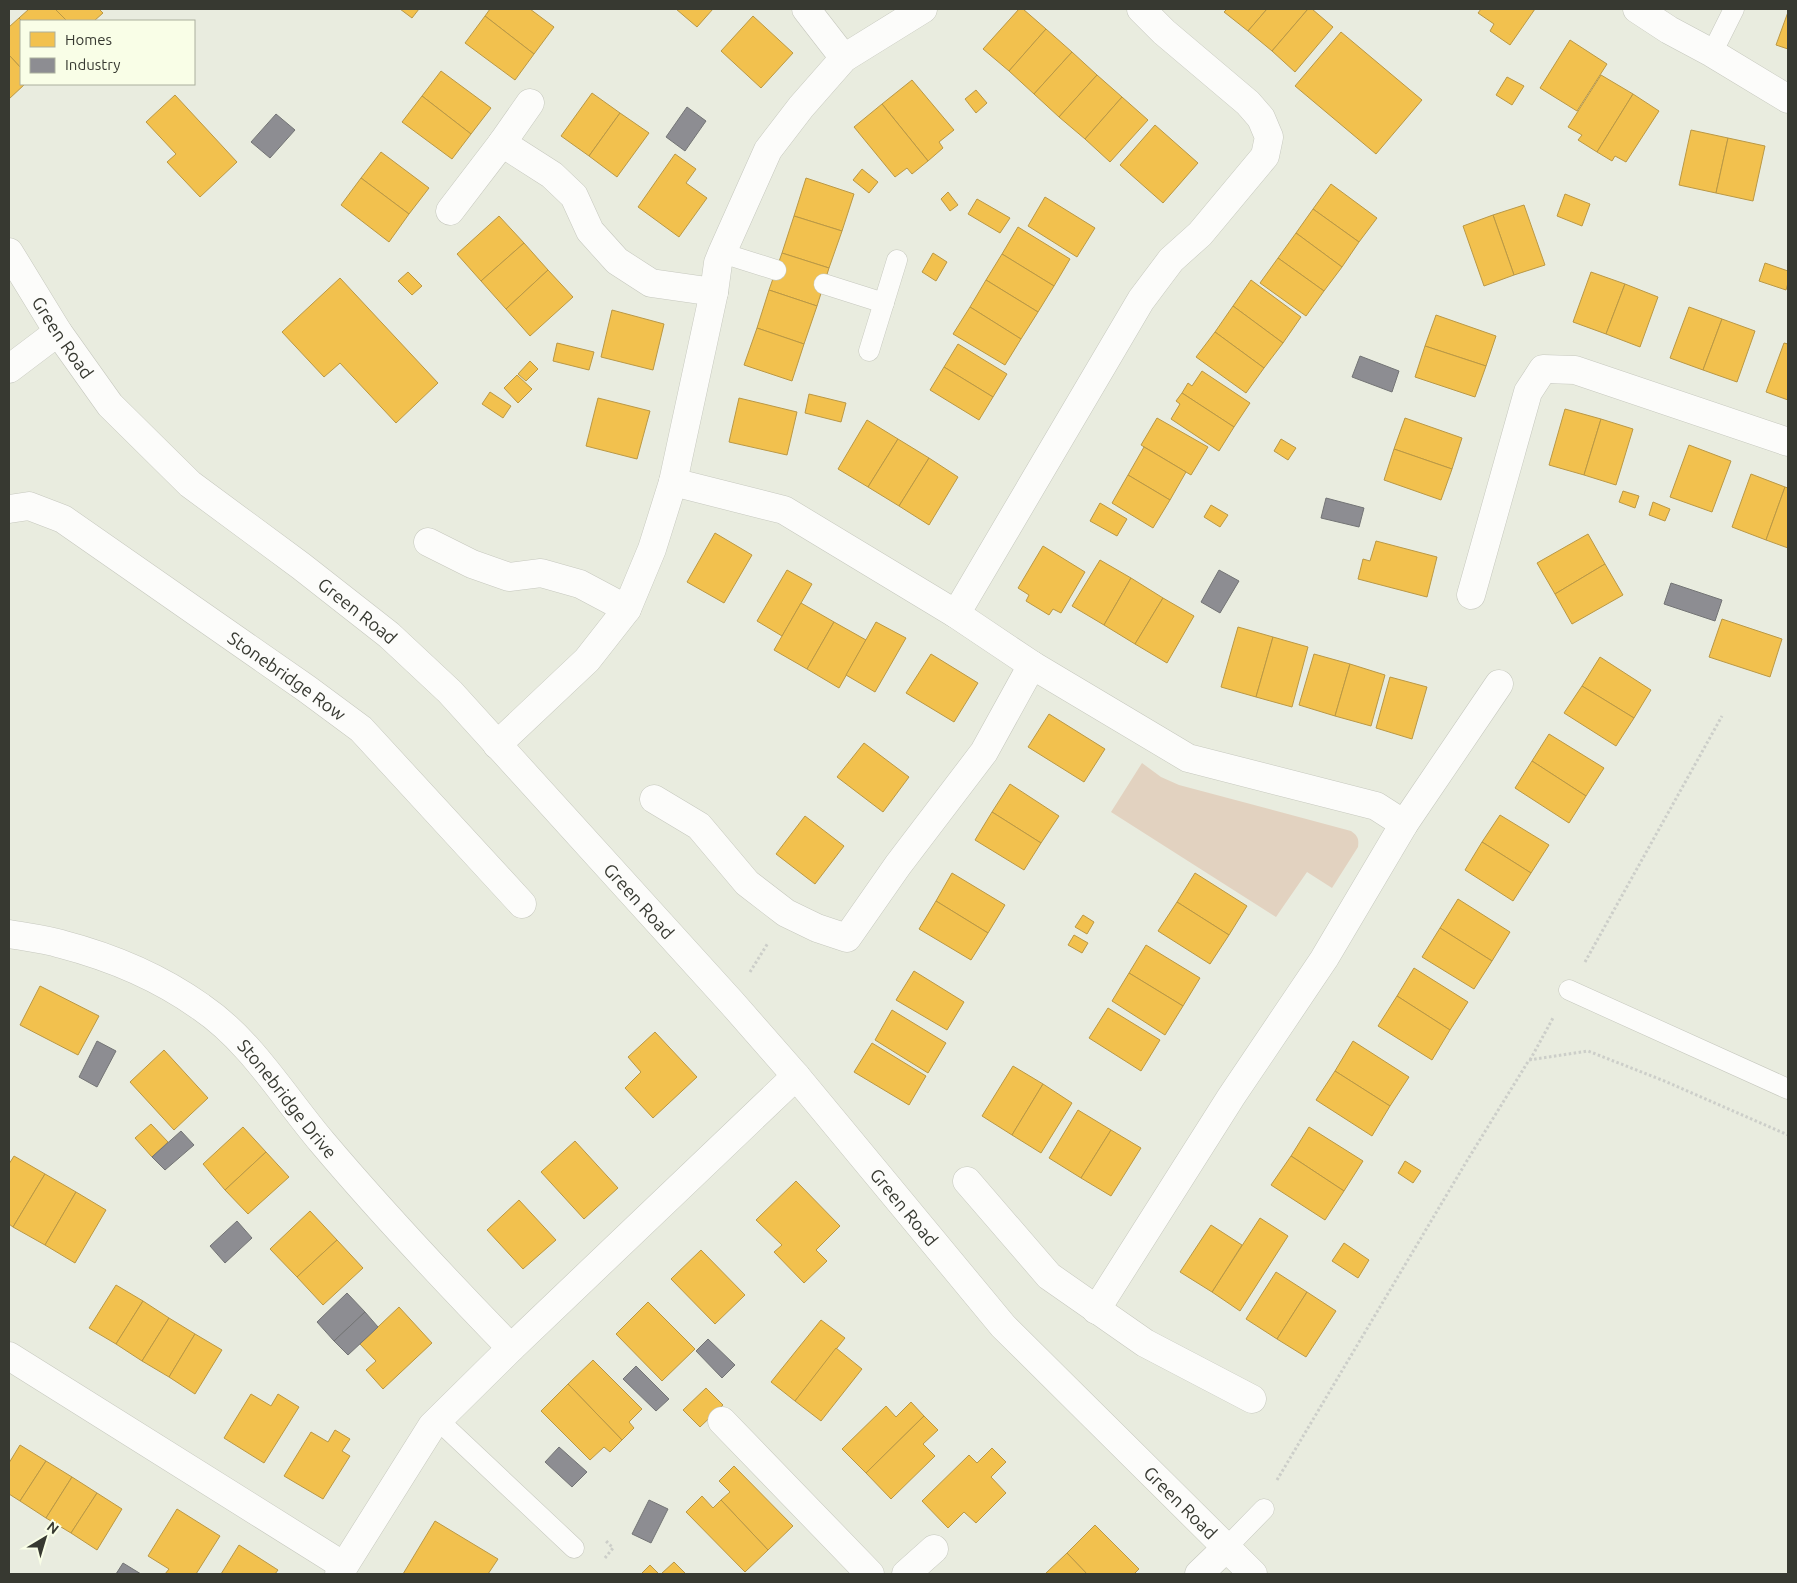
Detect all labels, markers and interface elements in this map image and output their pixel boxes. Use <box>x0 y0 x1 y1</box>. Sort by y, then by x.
legend <box>20 20 195 85</box>
text: Homes <box>65 31 112 48</box>
text: Industry <box>65 56 120 73</box>
street label: Green Road <box>29 293 98 382</box>
street label: Green Road <box>314 573 401 647</box>
street label: Stonebridge Row <box>224 627 350 724</box>
street label: Green Road <box>600 859 678 943</box>
street label: Stonebridge Drive <box>234 1035 341 1162</box>
street label: Green Road <box>867 1164 942 1250</box>
street label: Green Road <box>1140 1462 1221 1543</box>
north arrow <box>20 1513 70 1563</box>
text: N <box>44 1518 62 1537</box>

